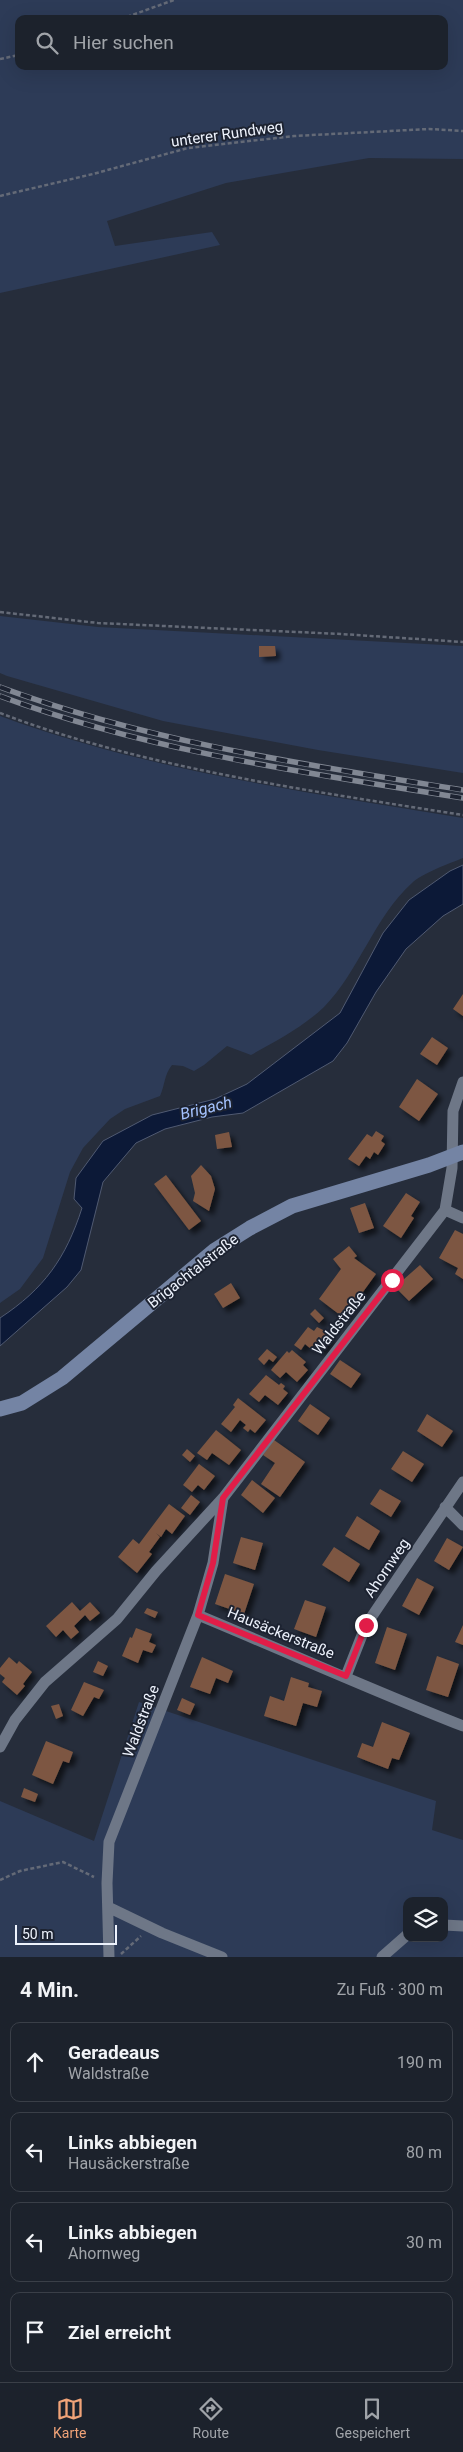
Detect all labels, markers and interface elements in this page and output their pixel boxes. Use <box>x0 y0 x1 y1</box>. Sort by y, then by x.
search box <box>15 15 448 70</box>
icon: search <box>33 29 61 57</box>
text: Hier suchen <box>73 31 174 54</box>
street label: unterer Rundweg <box>170 117 284 151</box>
water label: Brigach <box>178 1092 234 1124</box>
street label: Brigachtalstraße <box>144 1230 242 1312</box>
route start <box>381 1269 404 1292</box>
street label: Waldstraße <box>309 1288 369 1358</box>
street label: Ahornweg <box>361 1535 413 1601</box>
street label: Hausäckerstraße <box>225 1603 337 1663</box>
route end <box>355 1614 378 1637</box>
street label: Waldstraße <box>119 1682 163 1760</box>
map controls <box>403 1897 448 1942</box>
button: layers <box>403 1897 448 1942</box>
scale bar <box>15 1922 118 1945</box>
text: 50 m <box>22 1926 54 1942</box>
text: 4 Min. <box>20 1978 79 2002</box>
text: Zu Fuß · 300 m <box>337 1980 443 1999</box>
text: Geradeaus <box>68 2041 160 2064</box>
icon: ahead <box>21 2048 49 2076</box>
text: 190 m <box>397 2053 442 2072</box>
text: Waldstraße <box>68 2064 149 2083</box>
text: Links abbiegen <box>68 2131 197 2154</box>
icon: left <box>21 2138 49 2166</box>
text: 80 m <box>406 2143 442 2162</box>
text: Hausäckerstraße <box>68 2154 189 2173</box>
text: Links abbiegen <box>68 2221 197 2244</box>
icon: left <box>21 2228 49 2256</box>
text: 30 m <box>406 2233 442 2252</box>
text: Ahornweg <box>68 2244 140 2263</box>
icon: arrive <box>21 2318 49 2346</box>
text: Ziel erreicht <box>68 2321 171 2344</box>
tab: Karte <box>53 2395 87 2441</box>
tab: Route <box>193 2395 229 2441</box>
tab: Gespeichert <box>335 2395 410 2441</box>

